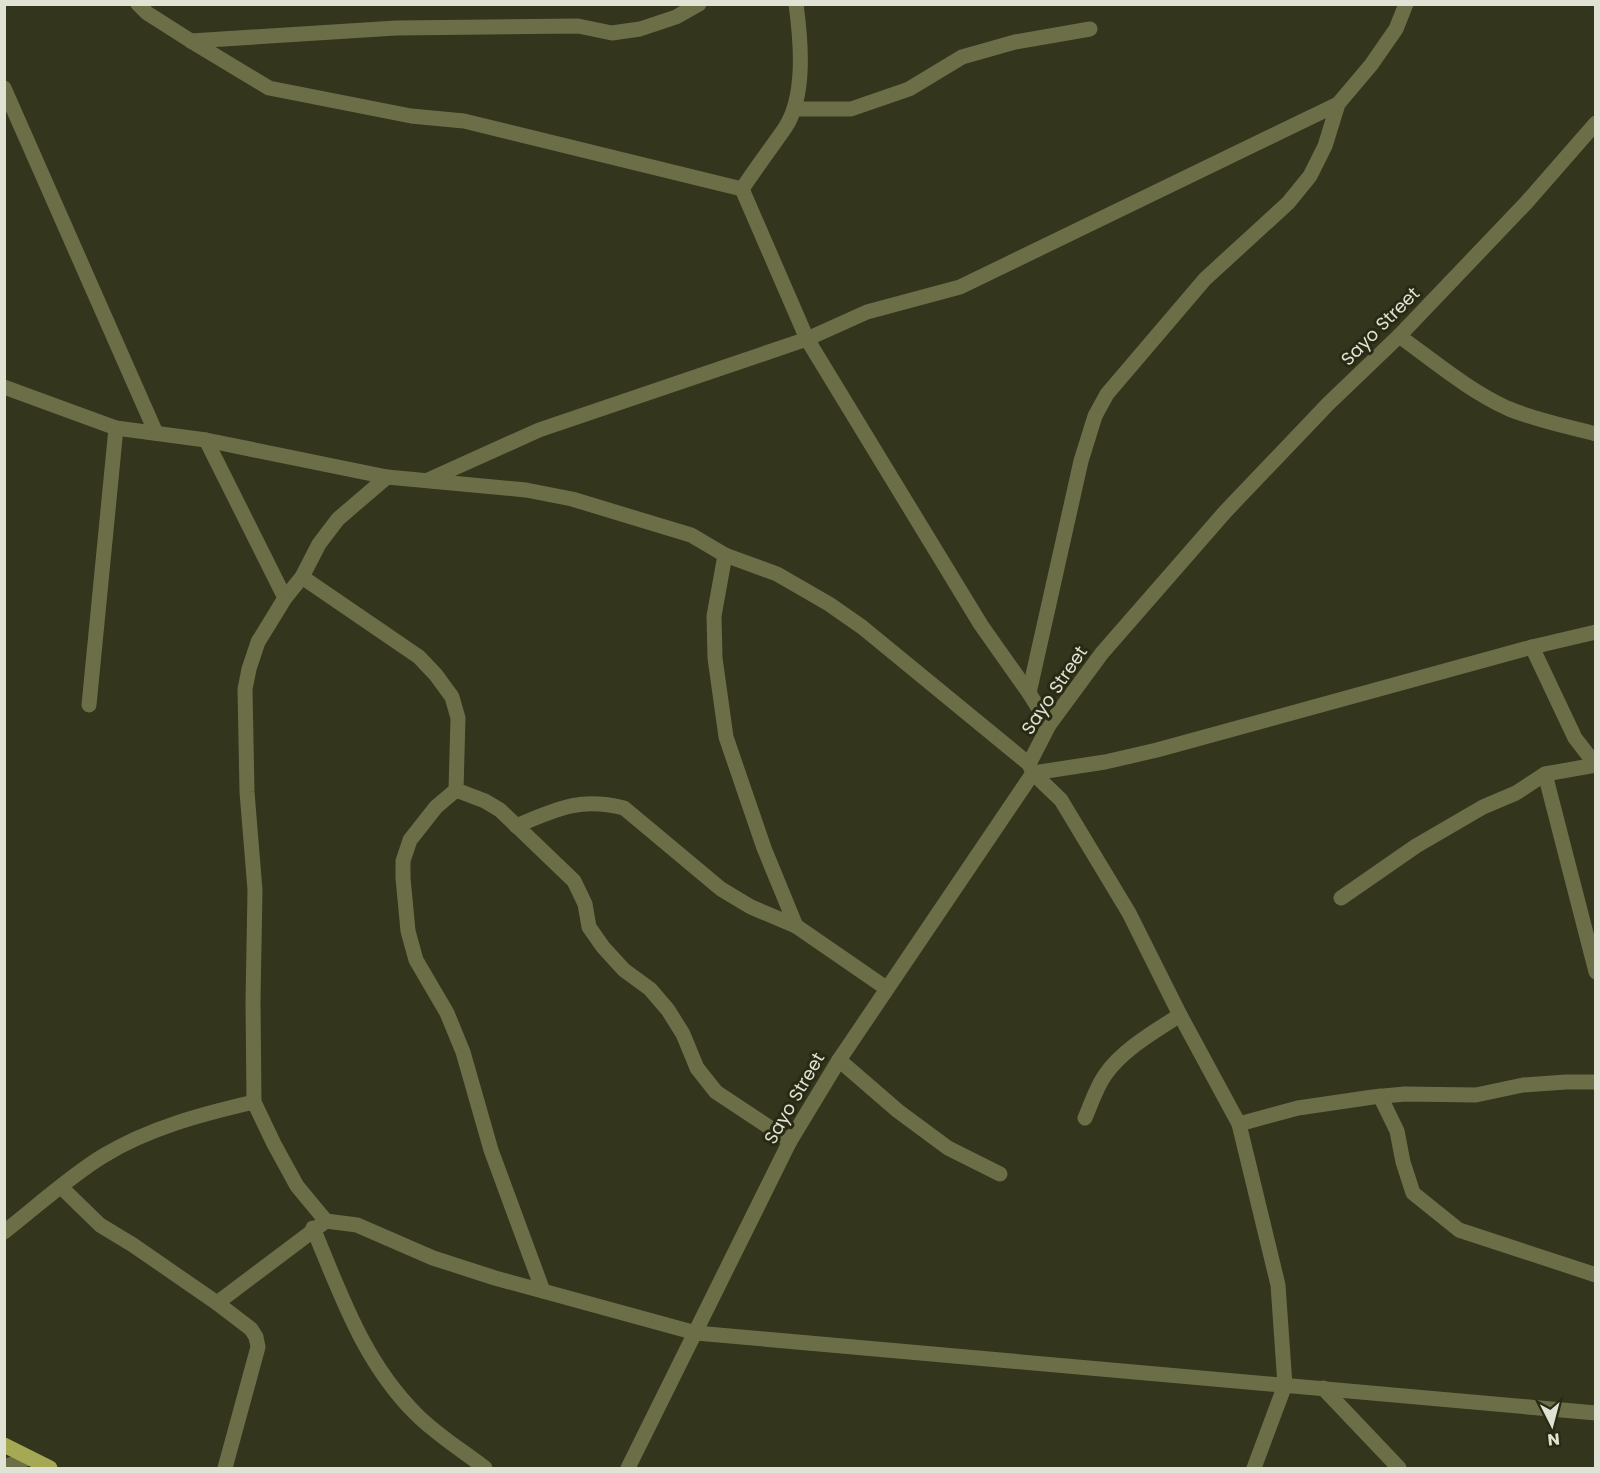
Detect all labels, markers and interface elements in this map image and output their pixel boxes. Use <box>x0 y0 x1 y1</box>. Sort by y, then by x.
street label: Sayo Street <box>1335 281 1425 371</box>
street label: Sayo Street <box>1015 641 1093 739</box>
street label: Sayo Street <box>758 1048 830 1148</box>
north arrow <box>1522 1395 1582 1455</box>
text: N <box>1546 1427 1561 1451</box>

